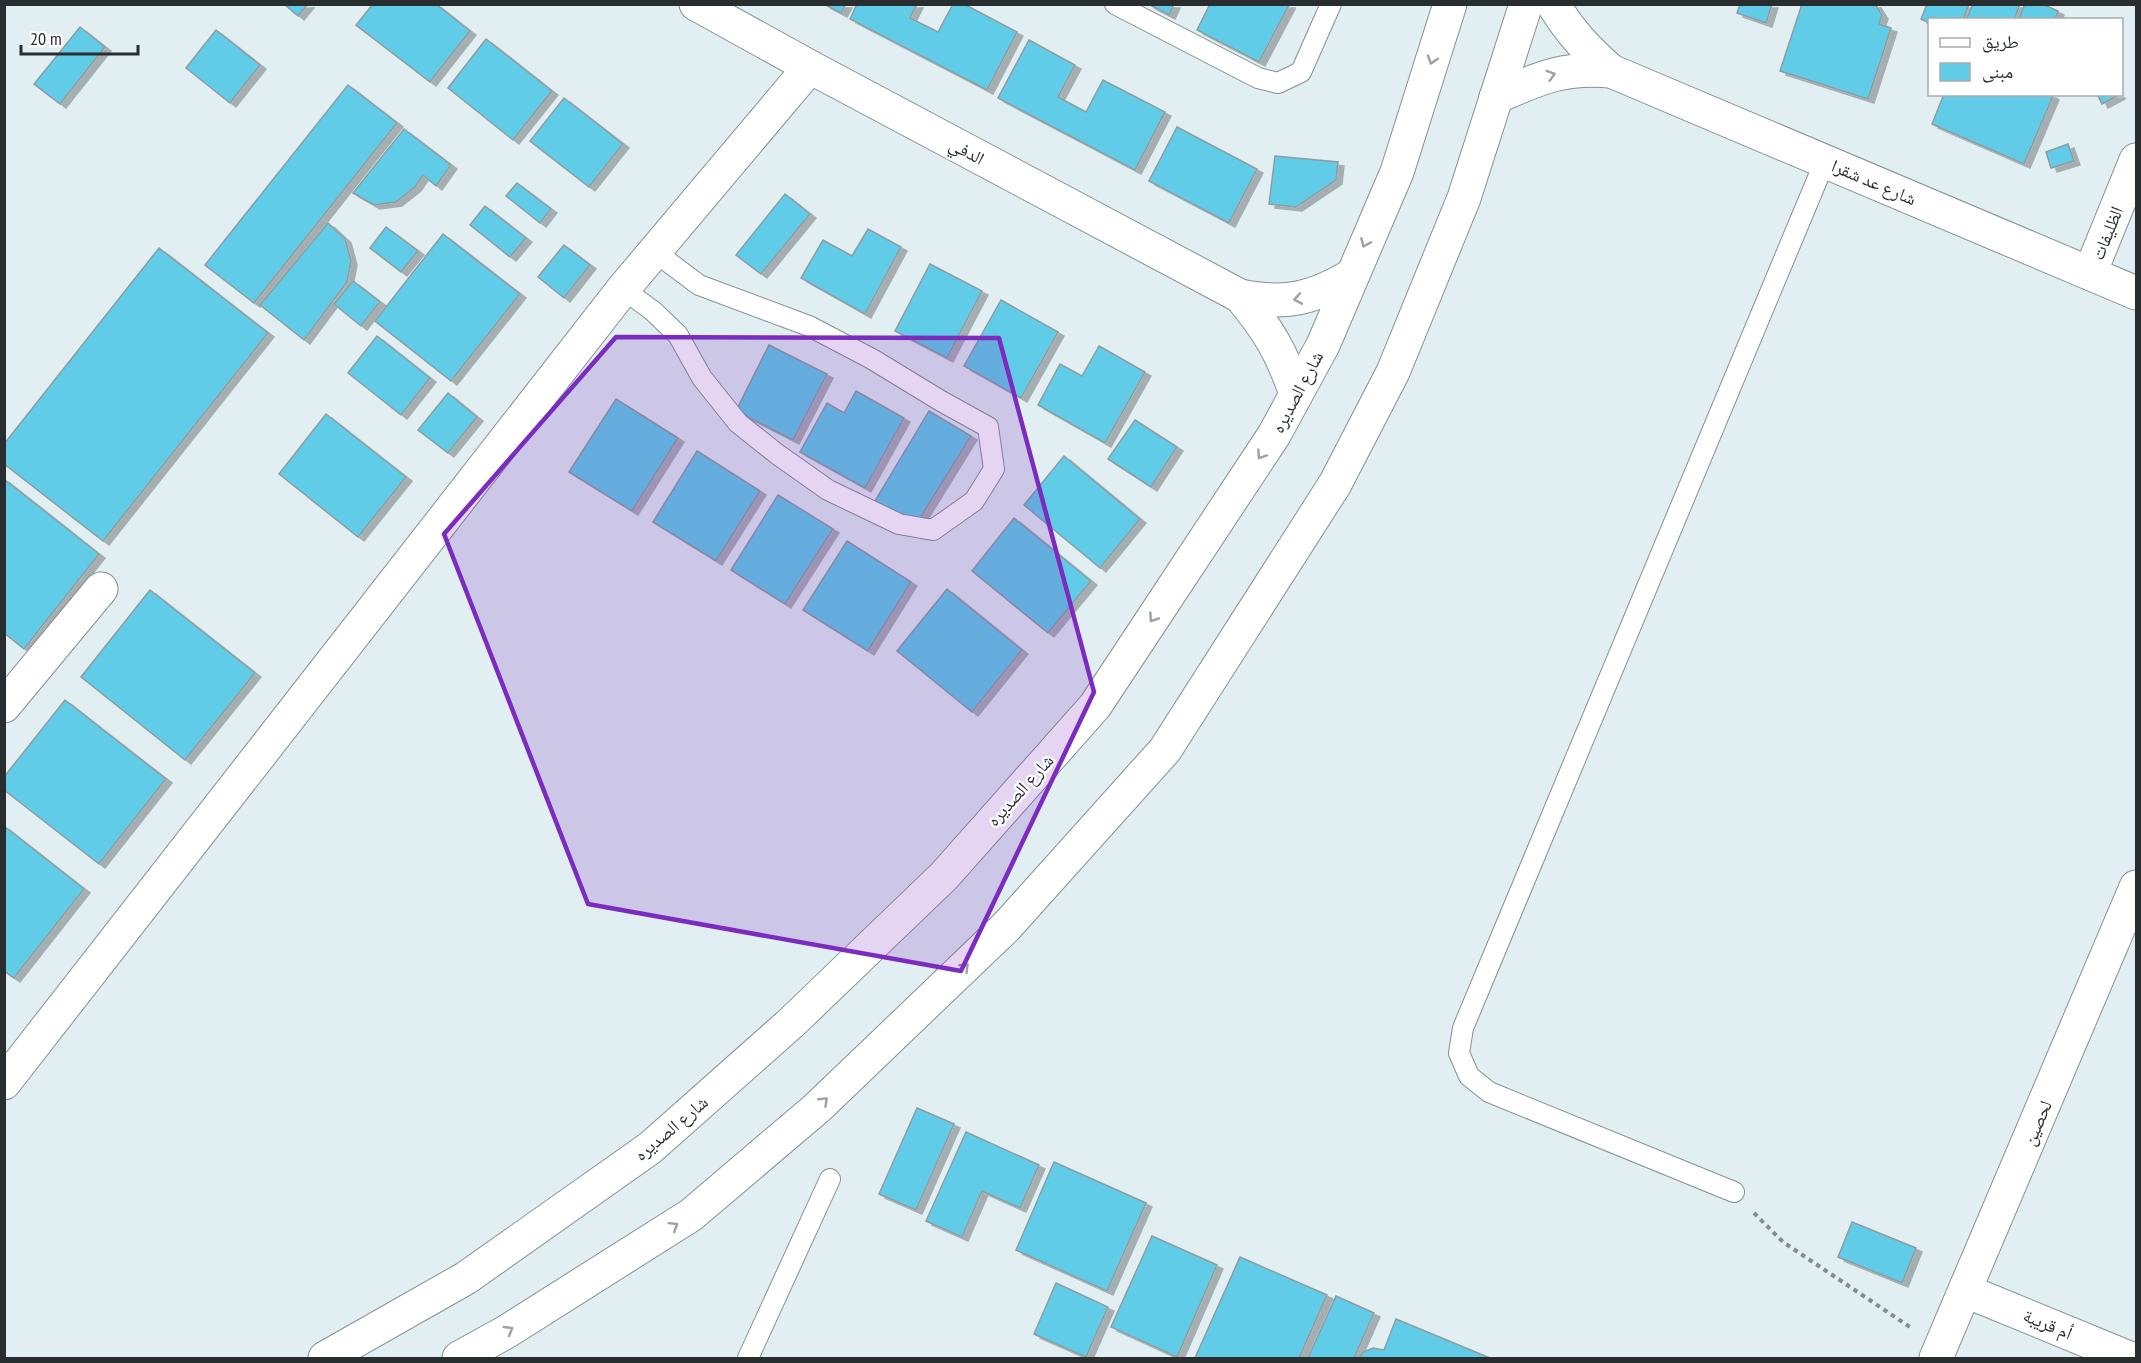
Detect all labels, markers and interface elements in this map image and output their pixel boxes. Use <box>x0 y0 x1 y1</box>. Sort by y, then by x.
scale bar <box>21 18 138 56</box>
legend <box>1928 18 2123 96</box>
text: 20 m <box>30 27 62 50</box>
text: طريق <box>1982 30 2019 53</box>
one-way arrow <box>1427 54 1439 65</box>
text: مبنى <box>1982 60 2013 83</box>
one-way arrow <box>1545 70 1556 82</box>
street label: الدفي <box>944 132 989 173</box>
street label: شارع عد شقرا <box>1828 154 1920 210</box>
street label: الظليفات <box>2086 203 2128 263</box>
one-way arrow <box>1360 237 1372 248</box>
one-way arrow <box>1293 292 1303 305</box>
street label: شارع الصديره <box>1266 347 1328 437</box>
one-way arrow <box>1257 449 1268 460</box>
one-way arrow <box>1149 611 1160 622</box>
street label: شارع الصديره <box>982 749 1058 831</box>
one-way arrow <box>958 963 969 974</box>
street label: شارع الصديره <box>629 1090 713 1166</box>
street label: لحصين <box>2017 1097 2057 1149</box>
one-way arrow <box>817 1098 828 1109</box>
one-way arrow <box>668 1221 678 1233</box>
street label: أم قريبة <box>2019 1303 2076 1346</box>
one-way arrow <box>503 1325 513 1337</box>

